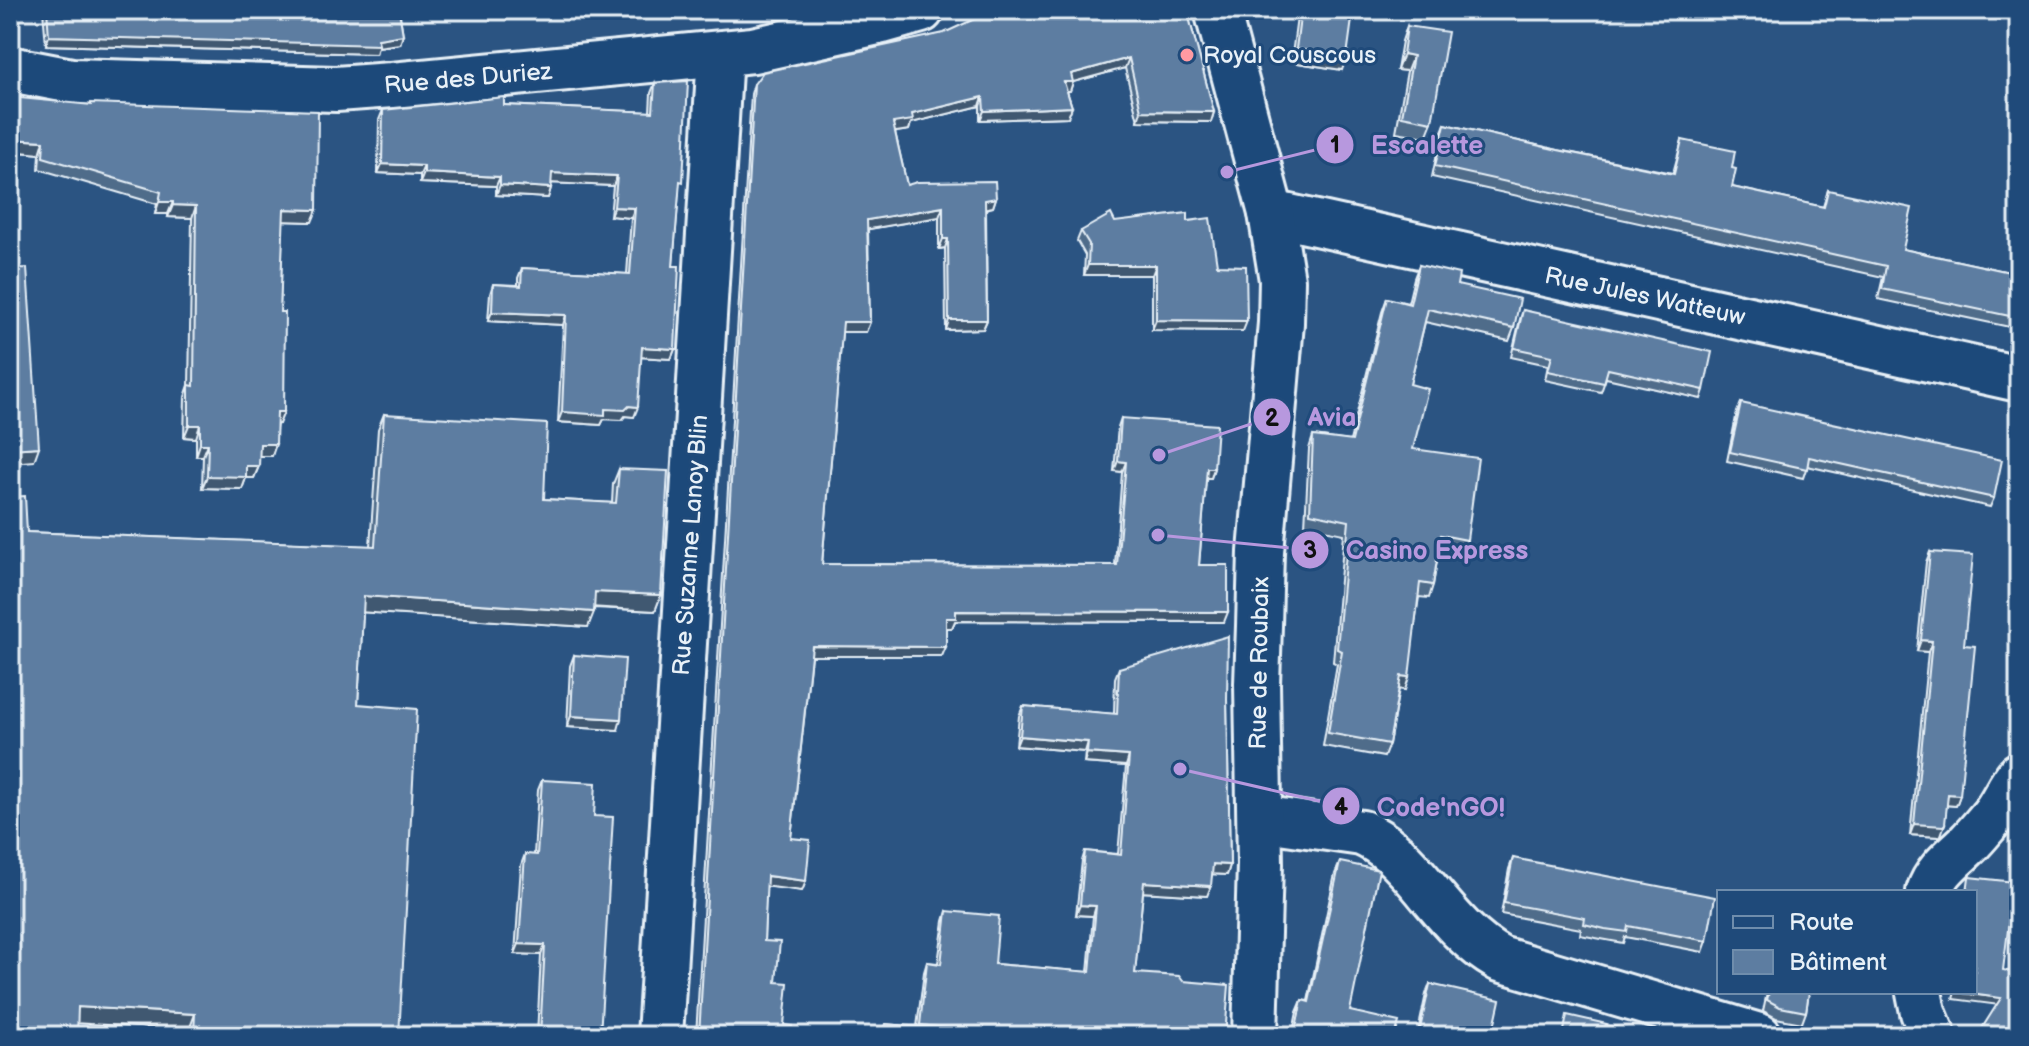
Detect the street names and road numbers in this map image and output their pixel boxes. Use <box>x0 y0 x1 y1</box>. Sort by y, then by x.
street label: Rue des Duriez <box>383 57 554 100</box>
street label: Rue Jules Watteuw <box>1542 261 1748 332</box>
street label: Rue Suzanne Lanoy Blin <box>667 414 714 676</box>
street label: Rue de Roubaix <box>1243 576 1276 750</box>

